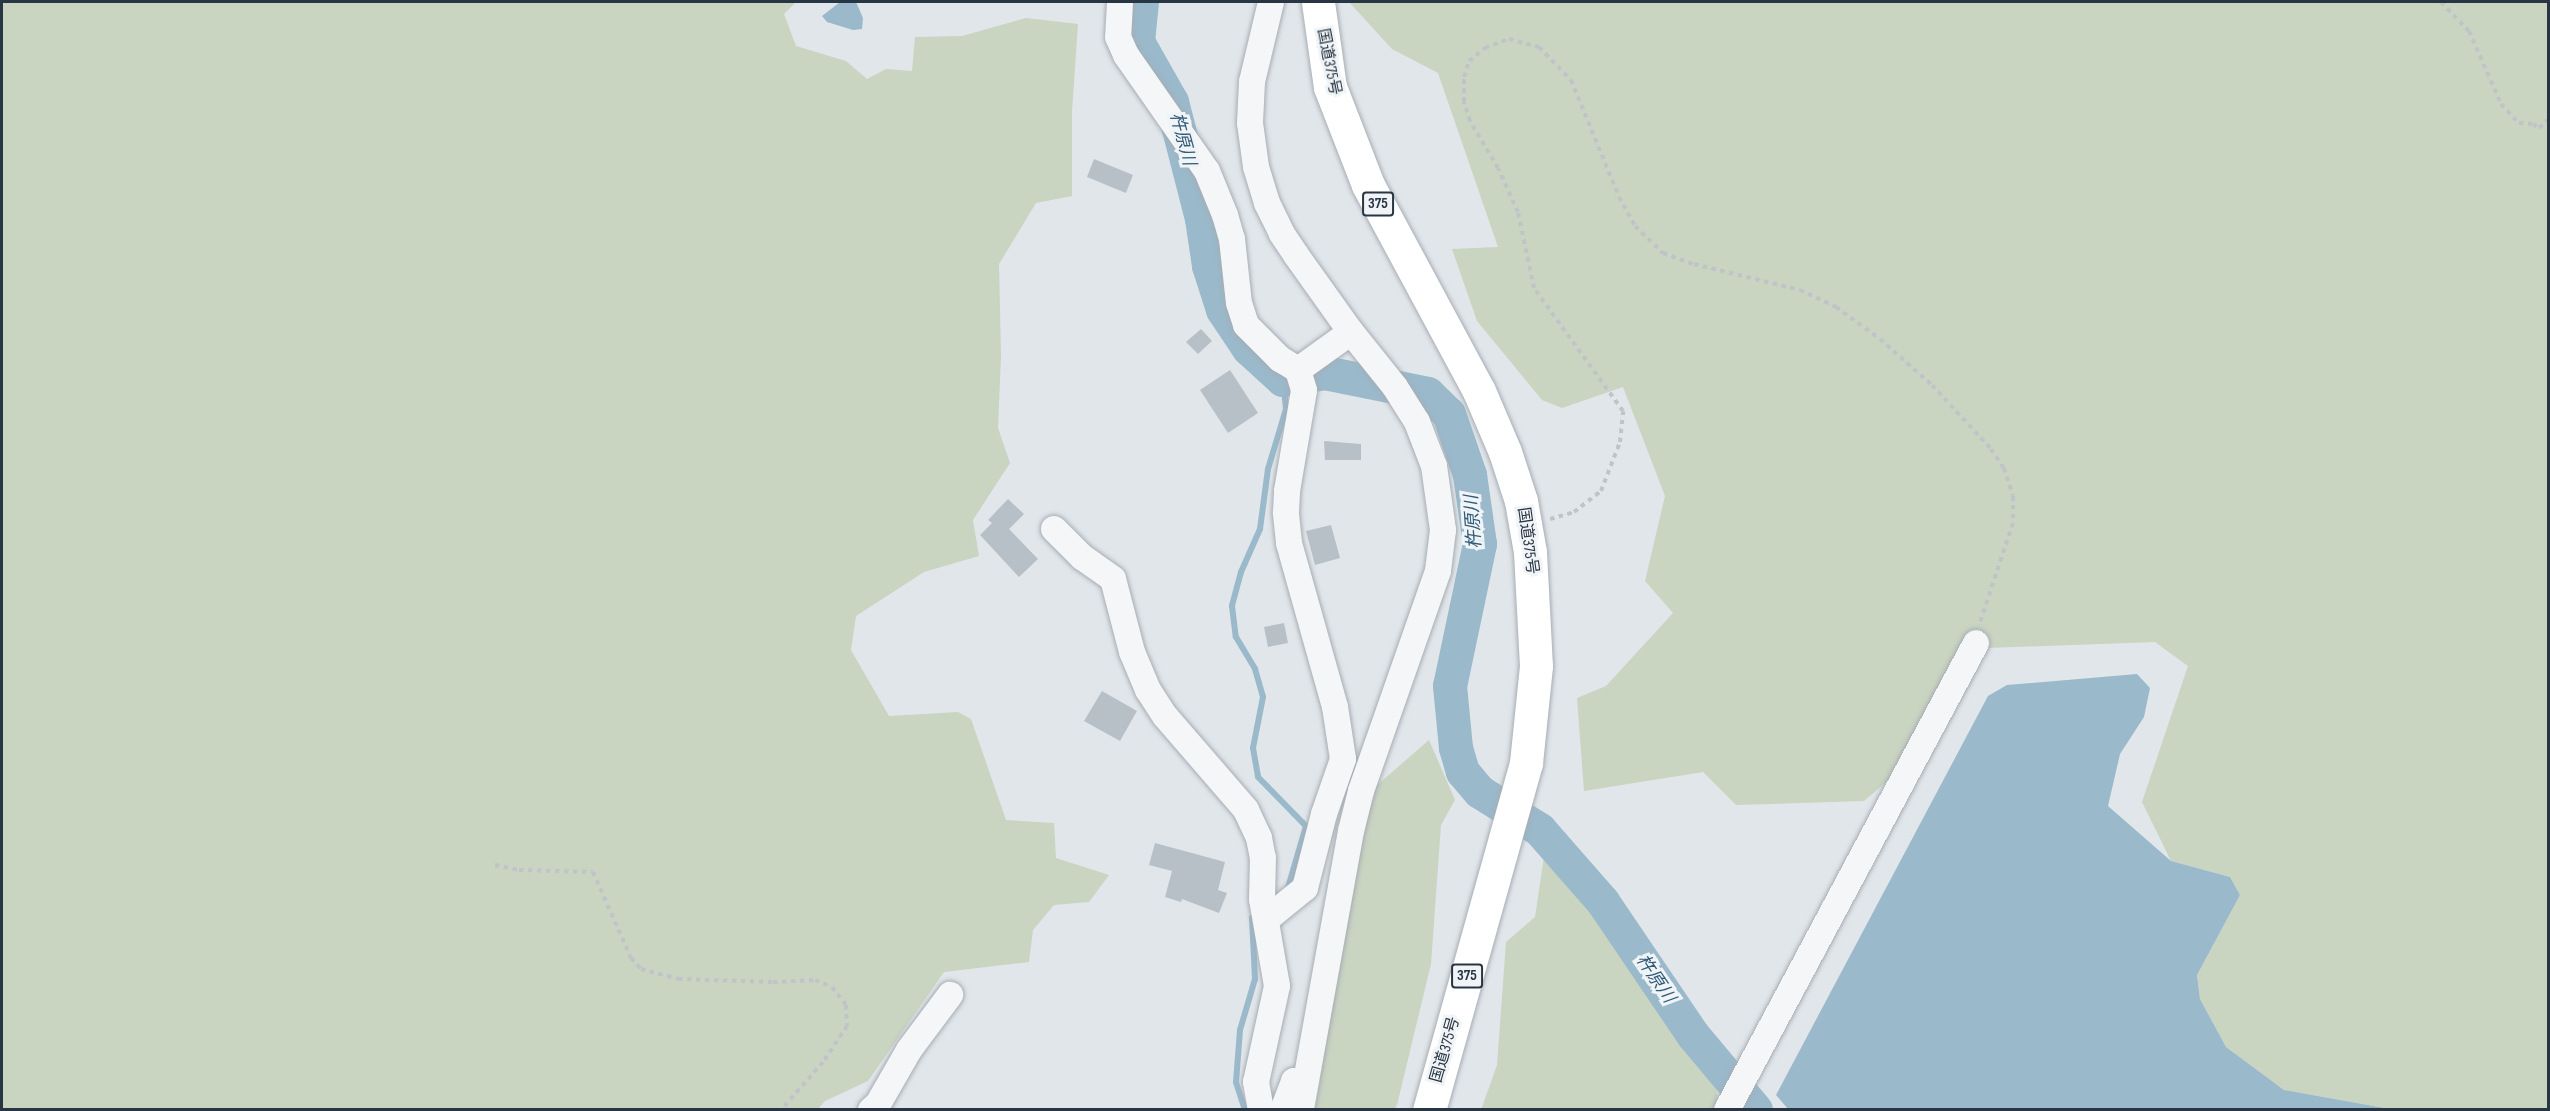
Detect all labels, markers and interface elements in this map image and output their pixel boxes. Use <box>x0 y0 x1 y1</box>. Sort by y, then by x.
street label: 国道375号 <box>1312 27 1344 97</box>
water label: 杵原川 <box>1165 110 1199 168</box>
road number: 375 <box>1362 192 1394 216</box>
water label: 杵原川 <box>1461 494 1487 550</box>
street label: 国道375号 <box>1513 506 1541 576</box>
water label: 杵原川 <box>1631 951 1679 1007</box>
road number: 375 <box>1450 964 1484 988</box>
street label: 国道375号 <box>1427 1015 1465 1085</box>

